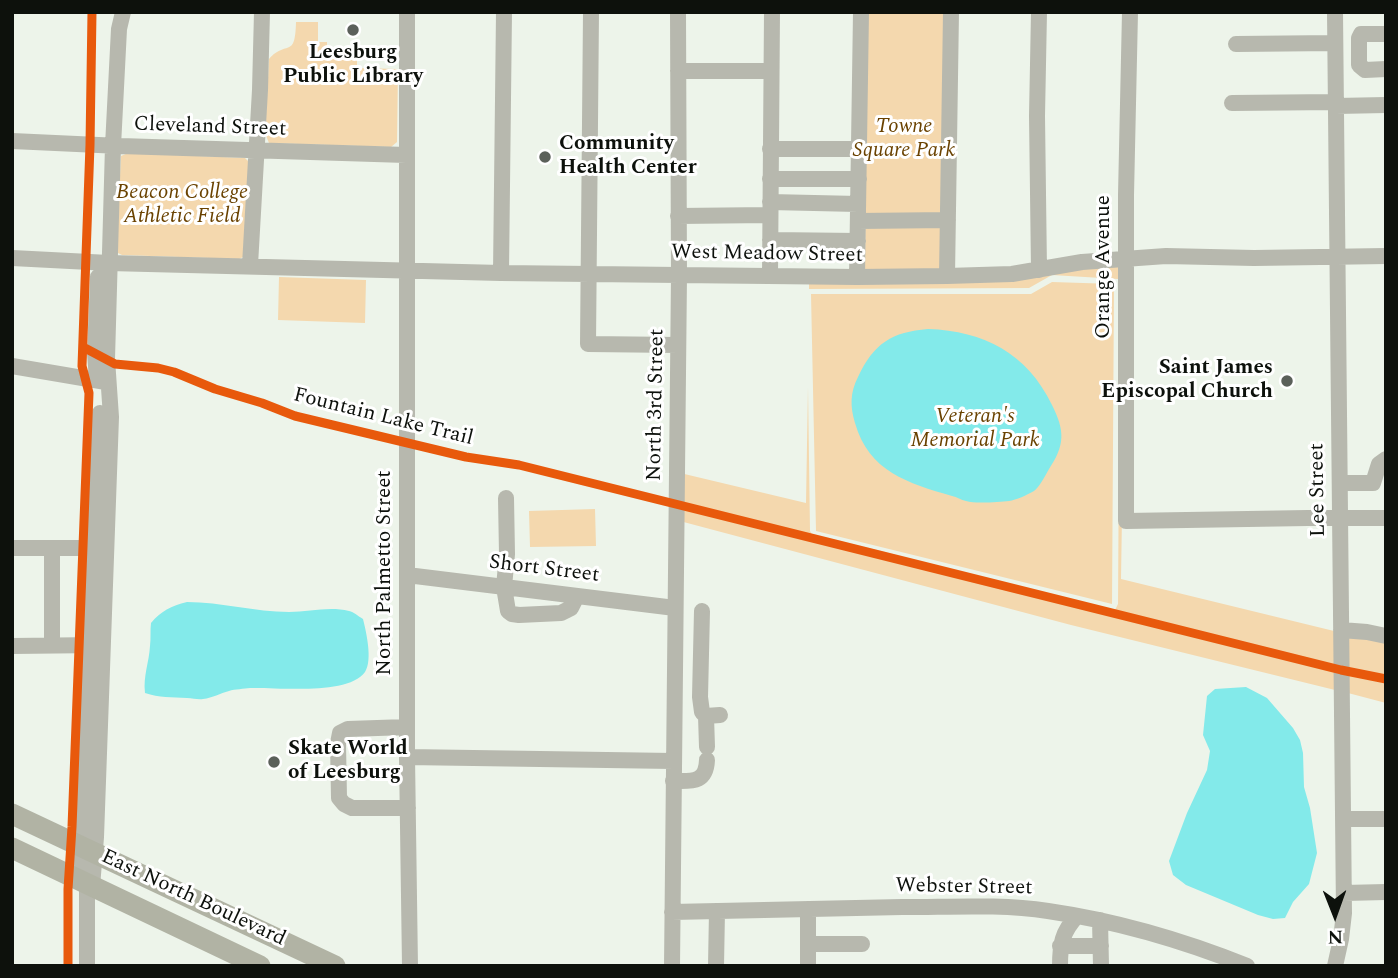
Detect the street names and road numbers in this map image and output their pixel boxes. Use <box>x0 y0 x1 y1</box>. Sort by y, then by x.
street label: Cleveland Street <box>133 113 287 143</box>
street label: Orange Avenue <box>1092 195 1118 339</box>
street label: West Meadow Street <box>671 241 863 269</box>
street label: North 3rd Street <box>643 329 671 481</box>
street label: Fountain Lake Trail <box>290 383 476 453</box>
street label: Lee Street <box>1306 443 1332 537</box>
street label: North Palmetto Street <box>373 470 399 676</box>
street label: Short Street <box>487 551 601 589</box>
street label: East North Boulevard <box>97 845 289 953</box>
street label: Webster Street <box>895 874 1033 902</box>

